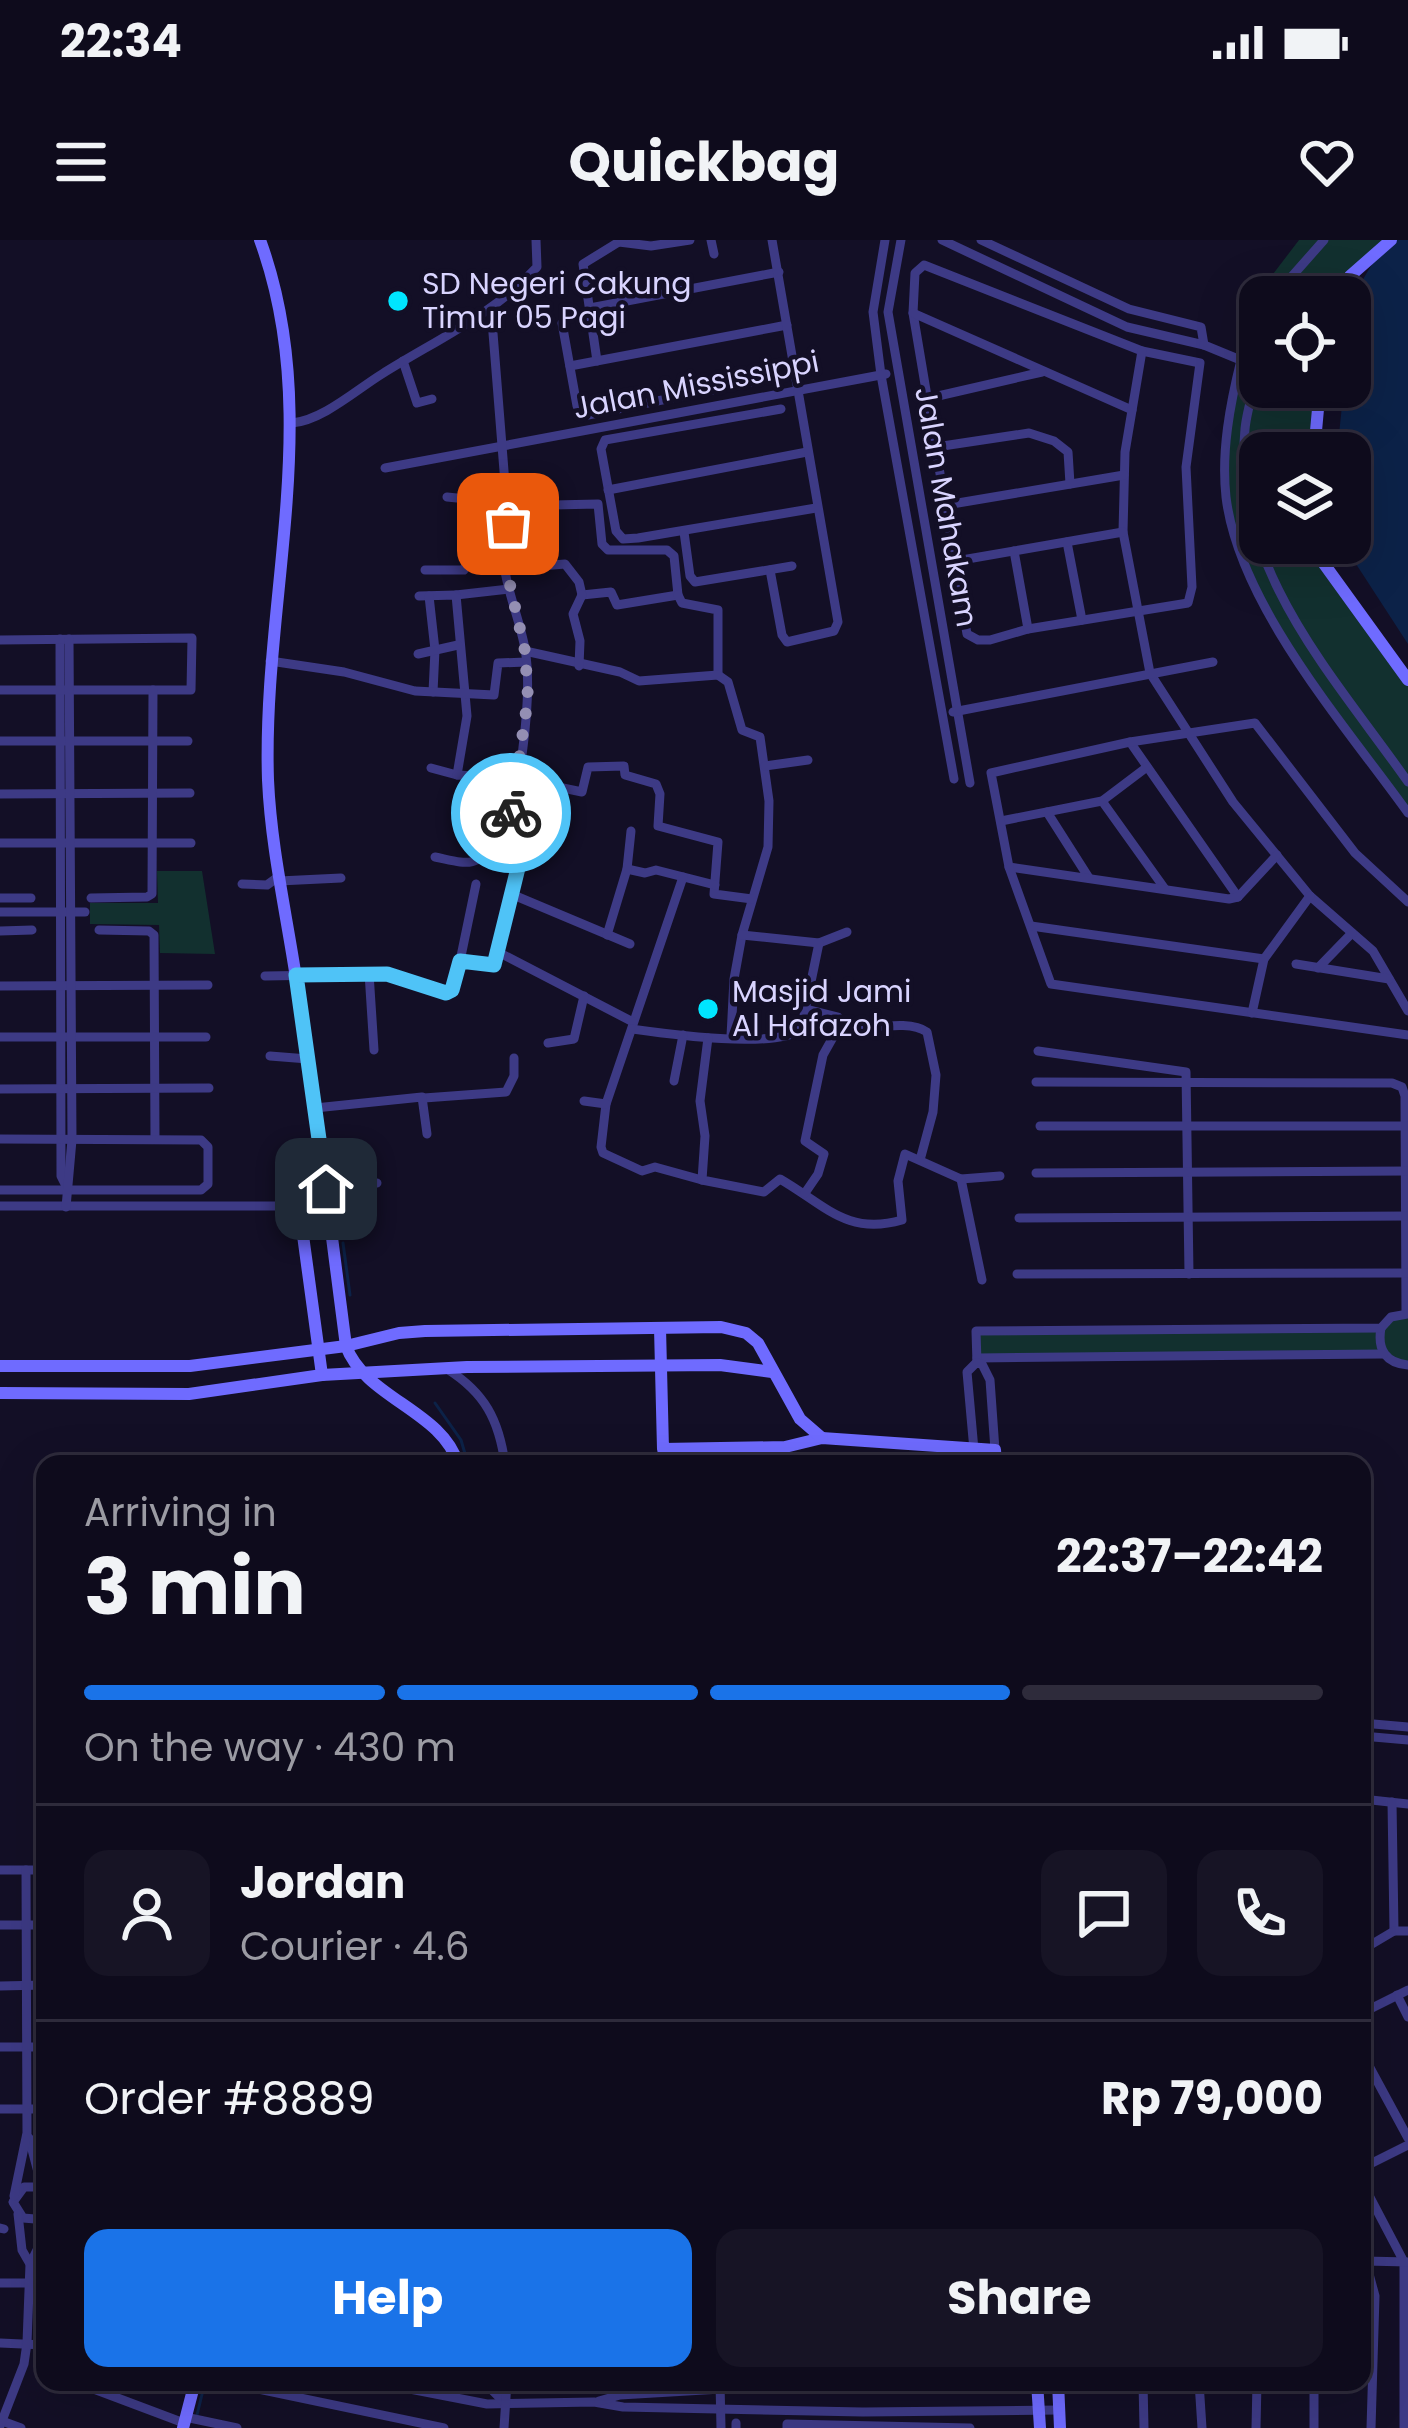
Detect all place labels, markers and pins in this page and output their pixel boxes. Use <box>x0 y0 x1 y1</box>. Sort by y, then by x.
place label: SD Negeri Cakung Timur 05 Pagi <box>422 262 692 339</box>
marker: SD Negeri Cakung Timur 05 Pagi <box>385 288 411 314</box>
pin <box>457 473 559 575</box>
place label: Masjid Jami Al Hafazoh <box>732 970 911 1047</box>
marker: Masjid Jami Al Hafazoh <box>695 996 721 1022</box>
pin <box>275 1138 377 1240</box>

